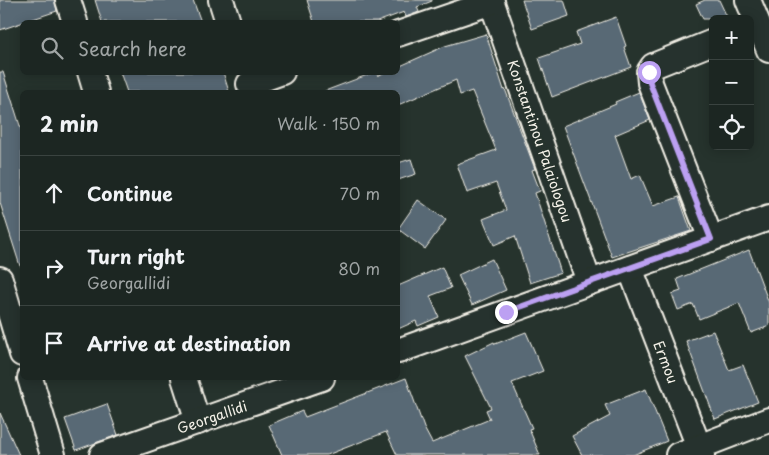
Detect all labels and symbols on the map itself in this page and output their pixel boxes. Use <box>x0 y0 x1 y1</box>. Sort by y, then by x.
street label: Konstantinou Palaiologou <box>502 57 578 225</box>
route start <box>638 61 661 84</box>
route end <box>495 301 518 324</box>
street label: Ermou <box>648 338 684 386</box>
street label: Georgallidi <box>174 395 250 439</box>

